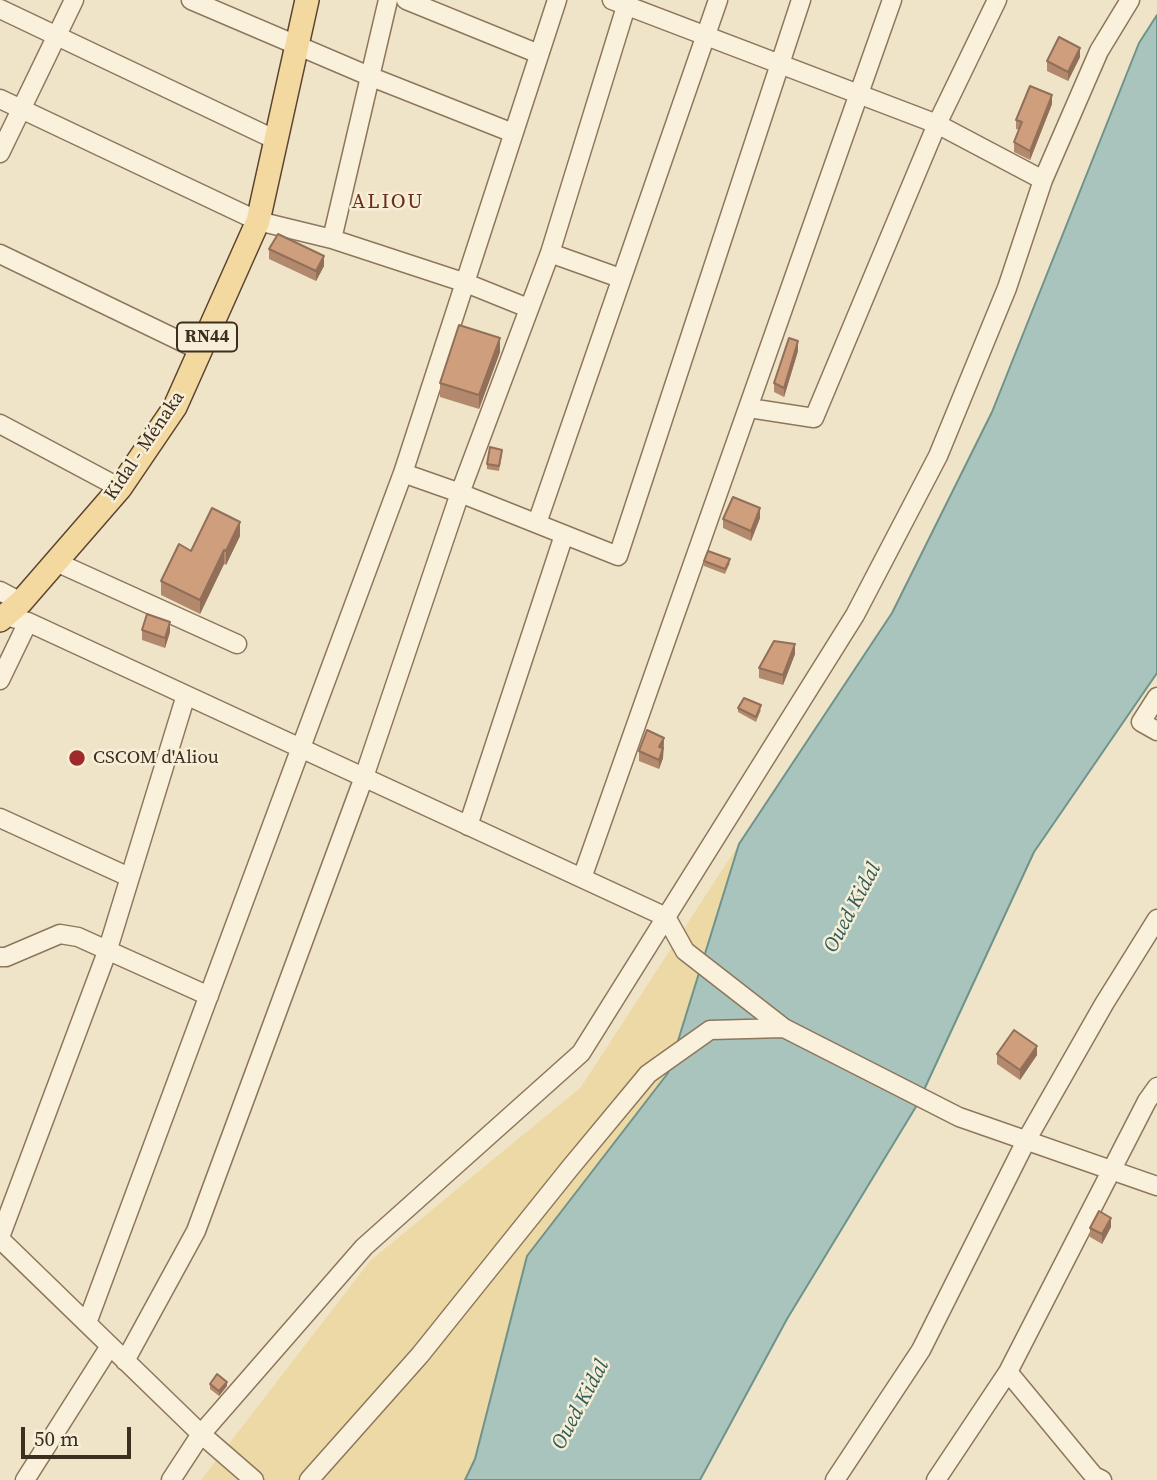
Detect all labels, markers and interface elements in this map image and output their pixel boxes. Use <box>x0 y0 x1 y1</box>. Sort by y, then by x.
district label: ALIOU <box>352 190 424 216</box>
road number: RN44 <box>177 323 237 352</box>
street label: Kidal - Ménaka <box>100 387 190 505</box>
place label: CSCOM d'Aliou <box>93 747 219 769</box>
marker: CSCOM d'Aliou <box>67 748 87 768</box>
water label: Oued Kidal <box>819 859 887 957</box>
water label: Oued Kidal <box>547 1356 615 1454</box>
scale bar <box>24 1414 135 1458</box>
text: 50 m <box>34 1424 79 1453</box>

